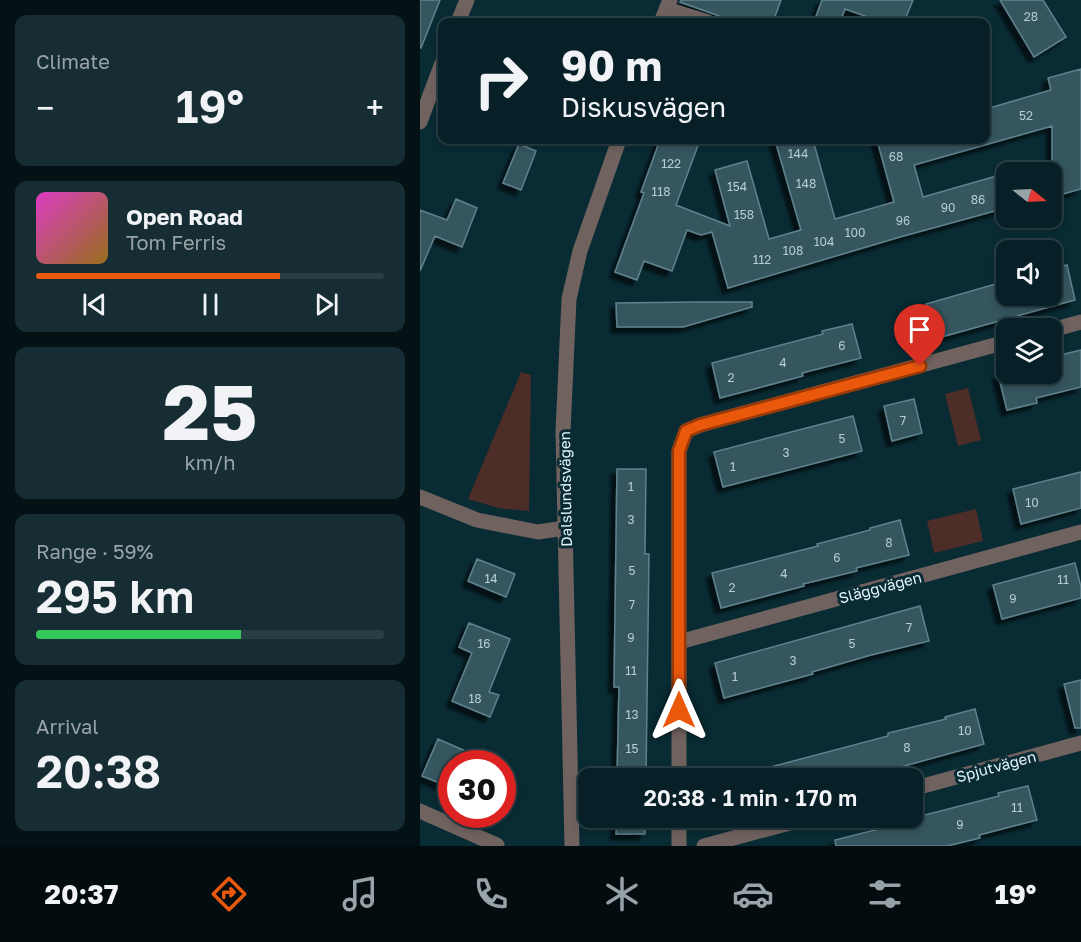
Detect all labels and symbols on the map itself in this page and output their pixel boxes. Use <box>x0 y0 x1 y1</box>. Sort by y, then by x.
house number: 28 <box>1024 9 1038 24</box>
house number: 52 <box>1019 108 1033 123</box>
house number: 144 <box>788 146 808 161</box>
house number: 68 <box>889 149 903 164</box>
house number: 122 <box>661 156 681 171</box>
north arrow <box>996 162 1062 228</box>
house number: 148 <box>796 176 816 191</box>
house number: 154 <box>727 179 747 194</box>
house number: 118 <box>652 184 670 199</box>
house number: 86 <box>971 192 985 207</box>
house number: 90 <box>941 200 955 215</box>
house number: 158 <box>734 207 754 222</box>
house number: 96 <box>896 213 910 228</box>
house number: 100 <box>845 225 865 240</box>
house number: 104 <box>814 234 834 249</box>
house number: 108 <box>783 243 803 258</box>
house number: 112 <box>753 252 771 267</box>
pin <box>894 304 945 366</box>
house number: 6 <box>838 338 846 353</box>
house number: 4 <box>779 355 787 370</box>
house number: 2 <box>728 370 735 385</box>
house number: 7 <box>900 413 906 428</box>
street label: Dalslundsvägen <box>555 431 575 547</box>
house number: 5 <box>839 431 846 446</box>
house number: 3 <box>782 445 790 460</box>
house number: 1 <box>730 459 736 474</box>
house number: 1 <box>628 479 634 494</box>
house number: 10 <box>1025 495 1039 510</box>
house number: 3 <box>627 512 635 527</box>
house number: 8 <box>885 535 893 550</box>
house number: 6 <box>833 550 841 565</box>
house number: 5 <box>629 563 636 578</box>
house number: 4 <box>780 566 788 581</box>
street label: Släggvägen <box>837 567 923 607</box>
house number: 14 <box>484 571 498 586</box>
house number: 11 <box>1057 572 1069 587</box>
house number: 2 <box>729 580 736 595</box>
house number: 9 <box>1009 591 1017 606</box>
house number: 7 <box>629 597 635 612</box>
house number: 7 <box>906 620 912 635</box>
house number: 9 <box>627 630 635 645</box>
house number: 16 <box>477 636 491 651</box>
house number: 5 <box>849 636 856 651</box>
house number: 3 <box>789 653 797 668</box>
house number: 11 <box>625 663 637 678</box>
house number: 1 <box>732 669 738 684</box>
position arrow <box>647 678 711 742</box>
house number: 18 <box>468 691 482 706</box>
house number: 13 <box>626 707 638 722</box>
house number: 10 <box>958 723 972 738</box>
house number: 8 <box>903 740 911 755</box>
house number: 15 <box>626 741 638 756</box>
street label: Spjutvägen <box>954 747 1038 785</box>
speed limit sign: 30 <box>438 750 516 828</box>
house number: 11 <box>1011 800 1023 815</box>
house number: 9 <box>956 817 964 832</box>

